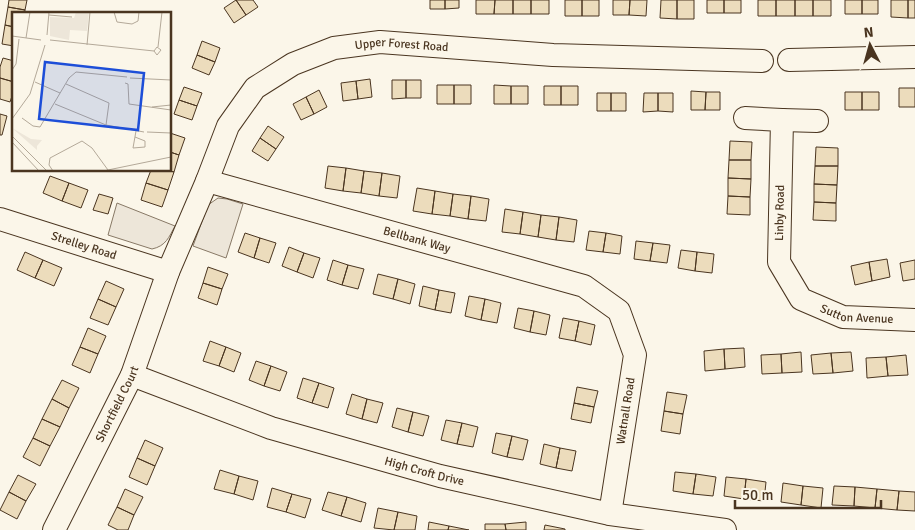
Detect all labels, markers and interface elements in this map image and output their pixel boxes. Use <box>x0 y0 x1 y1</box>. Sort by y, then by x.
inset map <box>12 12 171 171</box>
north arrow <box>845 20 895 70</box>
text: N <box>863 24 874 42</box>
street label: Upper Forest Road <box>354 34 449 55</box>
street label: Linby Road <box>772 185 788 241</box>
street label: Bellbank Way <box>382 223 453 256</box>
street label: Strelley Road <box>49 228 118 263</box>
street label: Sutton Avenue <box>818 301 894 327</box>
street label: Shortfield Court <box>92 364 142 444</box>
street label: Watnall Road <box>613 376 639 446</box>
street label: High Croft Drive <box>383 453 466 489</box>
scale bar <box>735 478 881 510</box>
text: 50 m <box>742 486 773 504</box>

